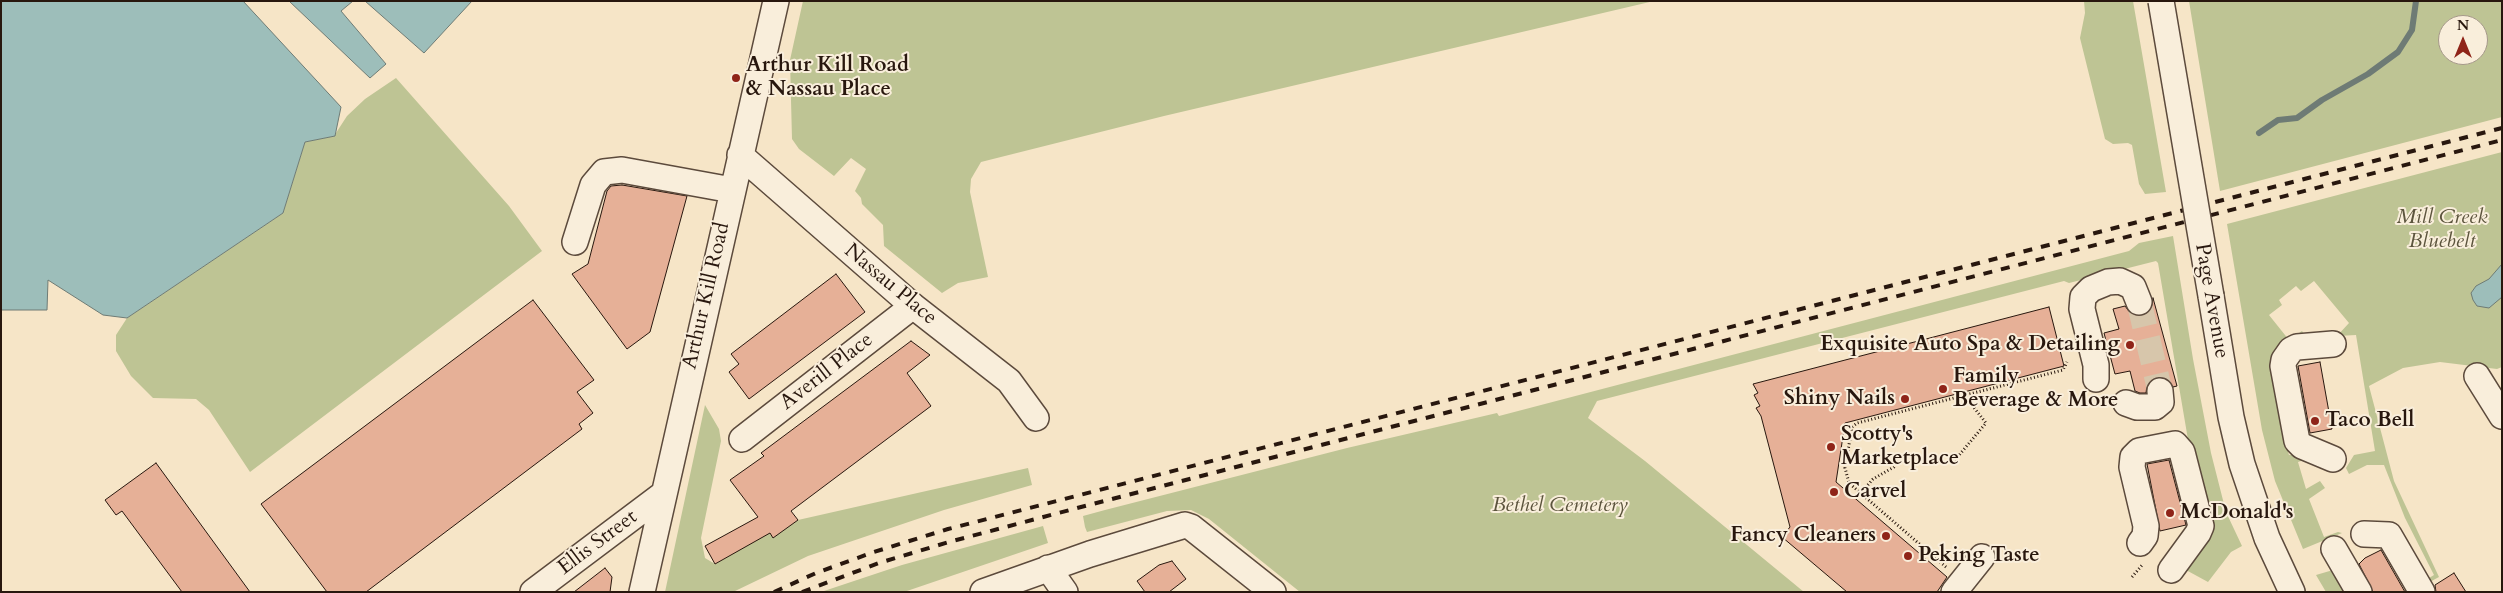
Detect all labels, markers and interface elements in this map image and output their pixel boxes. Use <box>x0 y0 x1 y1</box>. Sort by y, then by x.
north arrow <box>2438 15 2488 65</box>
text: N <box>2457 16 2469 35</box>
place label: Arthur Kill Road & Nassau Place <box>746 53 909 103</box>
marker: Arthur Kill Road & Nassau Place <box>730 72 742 84</box>
park label: Mill Creek Bluebelt <box>2396 205 2488 255</box>
street label: Arthur Kill Road <box>678 220 736 372</box>
street label: Nassau Place <box>839 239 941 331</box>
street label: Page Avenue <box>2188 241 2234 361</box>
street label: Averill Place <box>776 328 878 416</box>
place label: Exquisite Auto Spa & Detailing <box>1820 332 2120 358</box>
marker: Exquisite Auto Spa & Detailing <box>2124 339 2136 351</box>
place label: Family Beverage & More <box>1953 364 2118 414</box>
marker: Family Beverage & More <box>1937 383 1949 395</box>
place label: Shiny Nails <box>1784 386 1895 412</box>
marker: Shiny Nails <box>1899 393 1911 405</box>
place label: Taco Bell <box>2325 408 2414 434</box>
marker: Taco Bell <box>2309 415 2321 427</box>
place label: Scotty's Marketplace <box>1841 422 1959 472</box>
marker: Scotty's Marketplace <box>1825 441 1837 453</box>
place label: Carvel <box>1844 479 1906 505</box>
marker: Carvel <box>1828 486 1840 498</box>
park label: Bethel Cemetery <box>1492 493 1628 519</box>
place label: McDonald's <box>2180 500 2294 526</box>
street label: Ellis Street <box>553 505 643 581</box>
marker: McDonald's <box>2164 507 2176 519</box>
place label: Fancy Cleaners <box>1730 523 1876 549</box>
marker: Fancy Cleaners <box>1880 530 1892 542</box>
place label: Peking Taste <box>1918 543 2040 569</box>
marker: Peking Taste <box>1902 550 1914 562</box>

